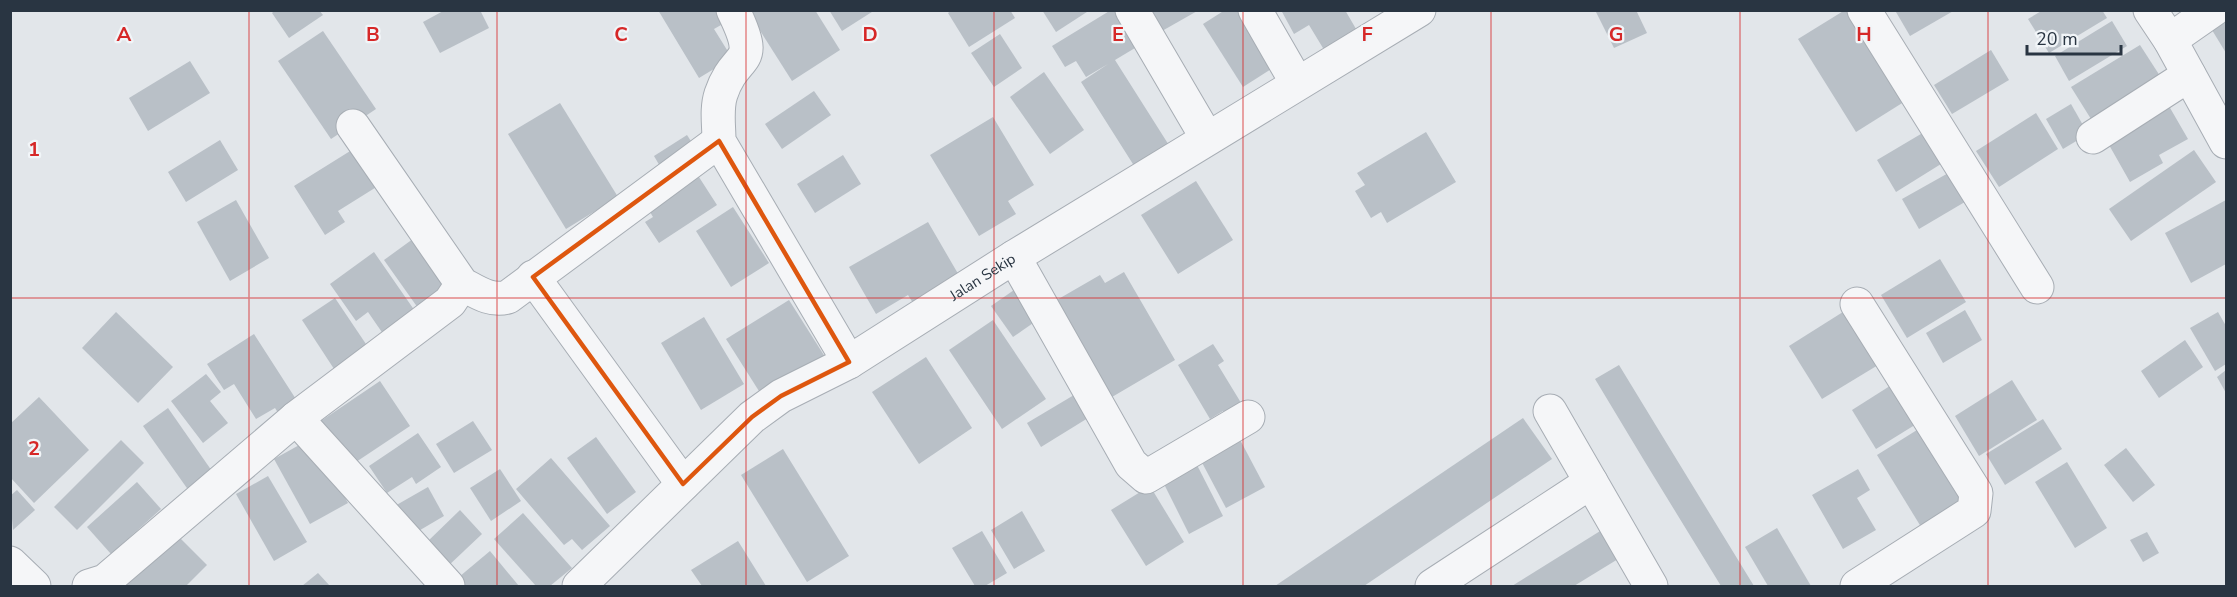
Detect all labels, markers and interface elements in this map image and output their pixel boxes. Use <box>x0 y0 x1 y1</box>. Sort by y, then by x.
scale bar <box>2027 18 2122 56</box>
text: A <box>117 21 132 48</box>
text: B <box>366 21 380 48</box>
text: C <box>614 21 628 48</box>
text: D <box>862 21 878 48</box>
text: E <box>1112 21 1124 48</box>
text: F <box>1361 21 1373 48</box>
text: G <box>1609 21 1623 48</box>
text: H <box>1856 21 1872 48</box>
text: 20 m <box>2036 27 2078 51</box>
text: 1 <box>28 136 40 163</box>
street label: Jalan Sekip <box>945 248 1020 306</box>
text: 2 <box>28 435 40 462</box>

